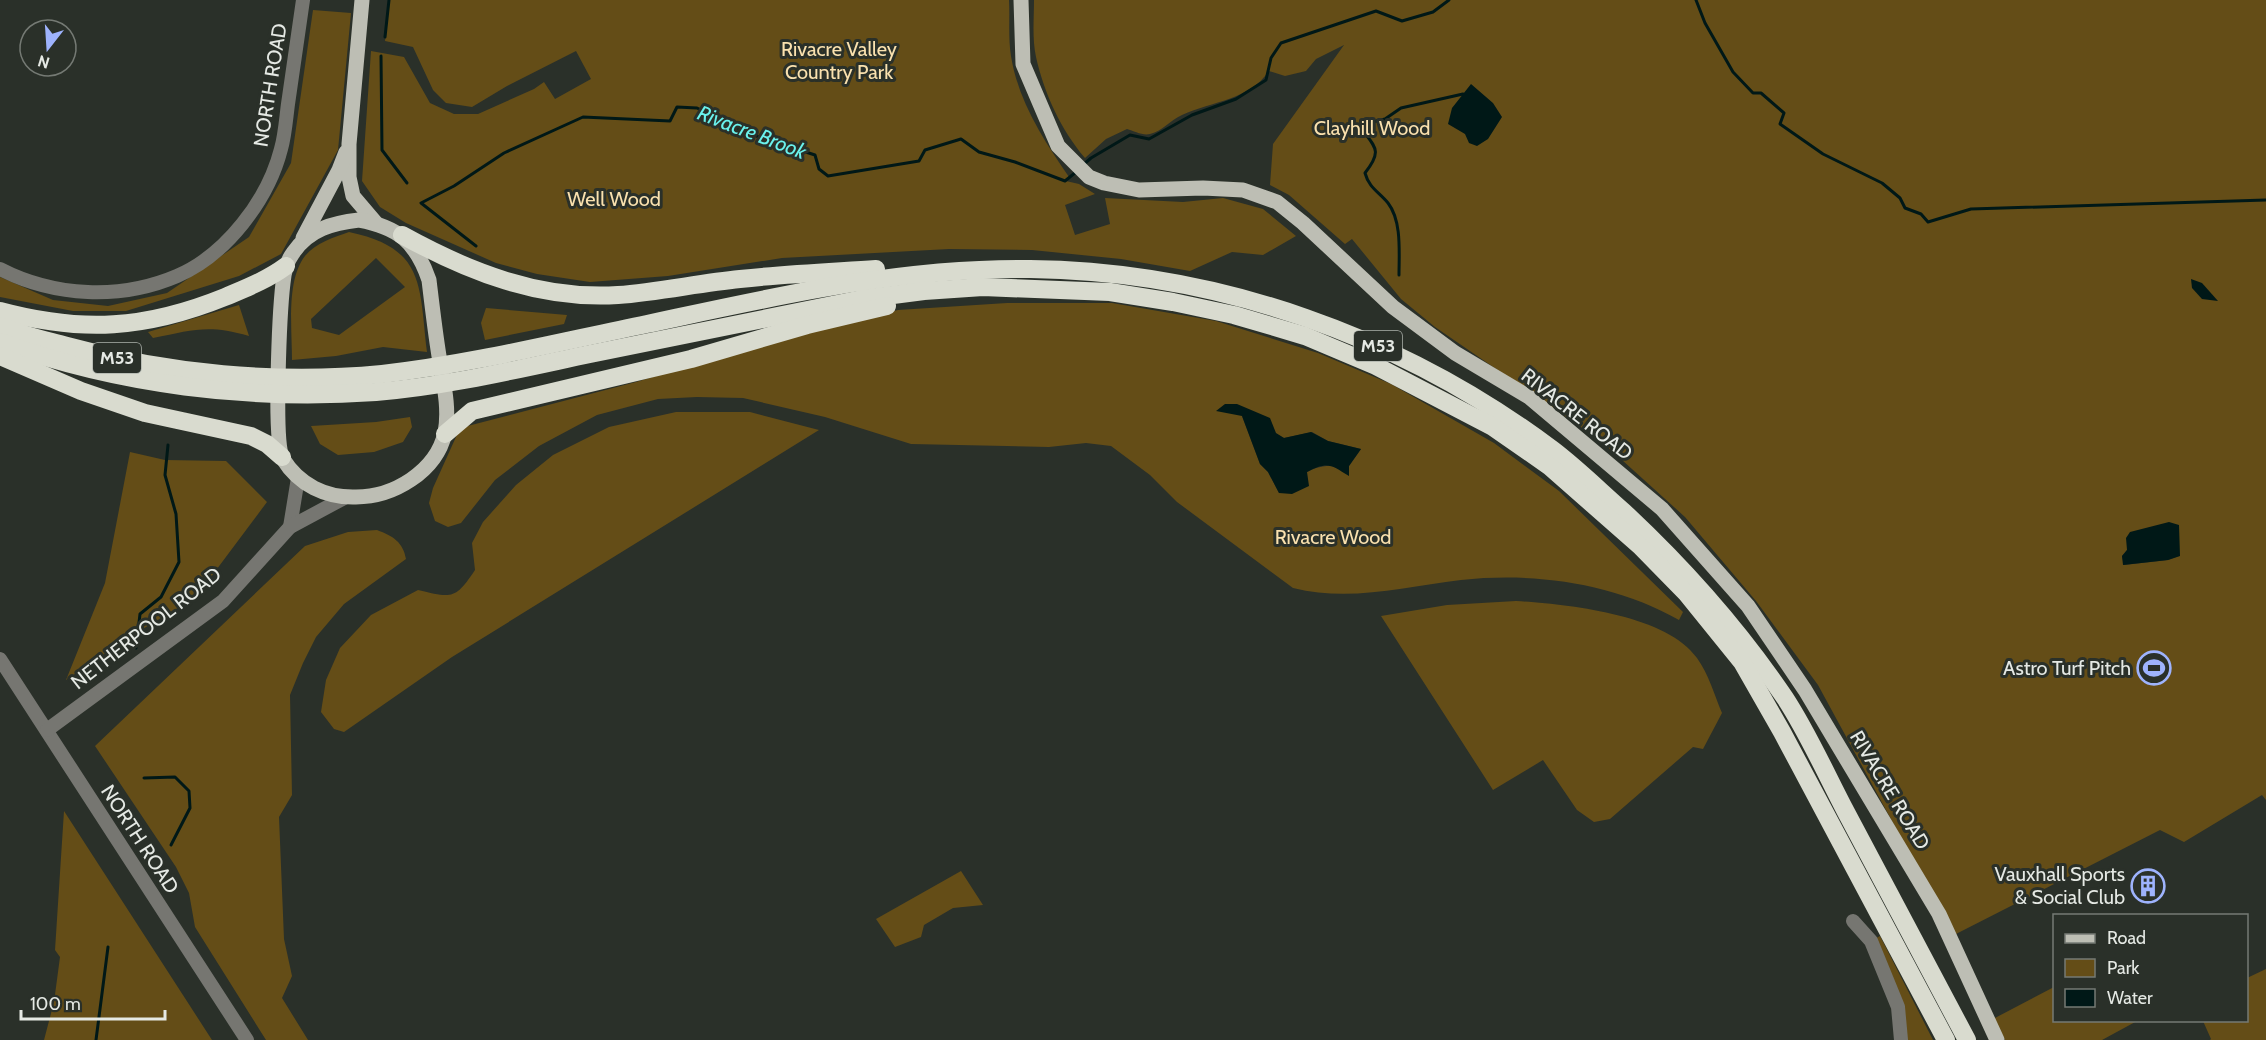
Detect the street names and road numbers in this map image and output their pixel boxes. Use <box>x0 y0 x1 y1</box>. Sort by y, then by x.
street label: NORTH ROAD <box>248 22 292 148</box>
road number: M53 <box>1354 331 1402 361</box>
road number: M53 <box>93 343 141 373</box>
street label: RIVACRE ROAD <box>1517 363 1637 465</box>
street label: NETHERPOOL ROAD <box>66 562 226 694</box>
street label: RIVACRE ROAD <box>1845 726 1935 854</box>
street label: NORTH ROAD <box>96 780 184 898</box>

